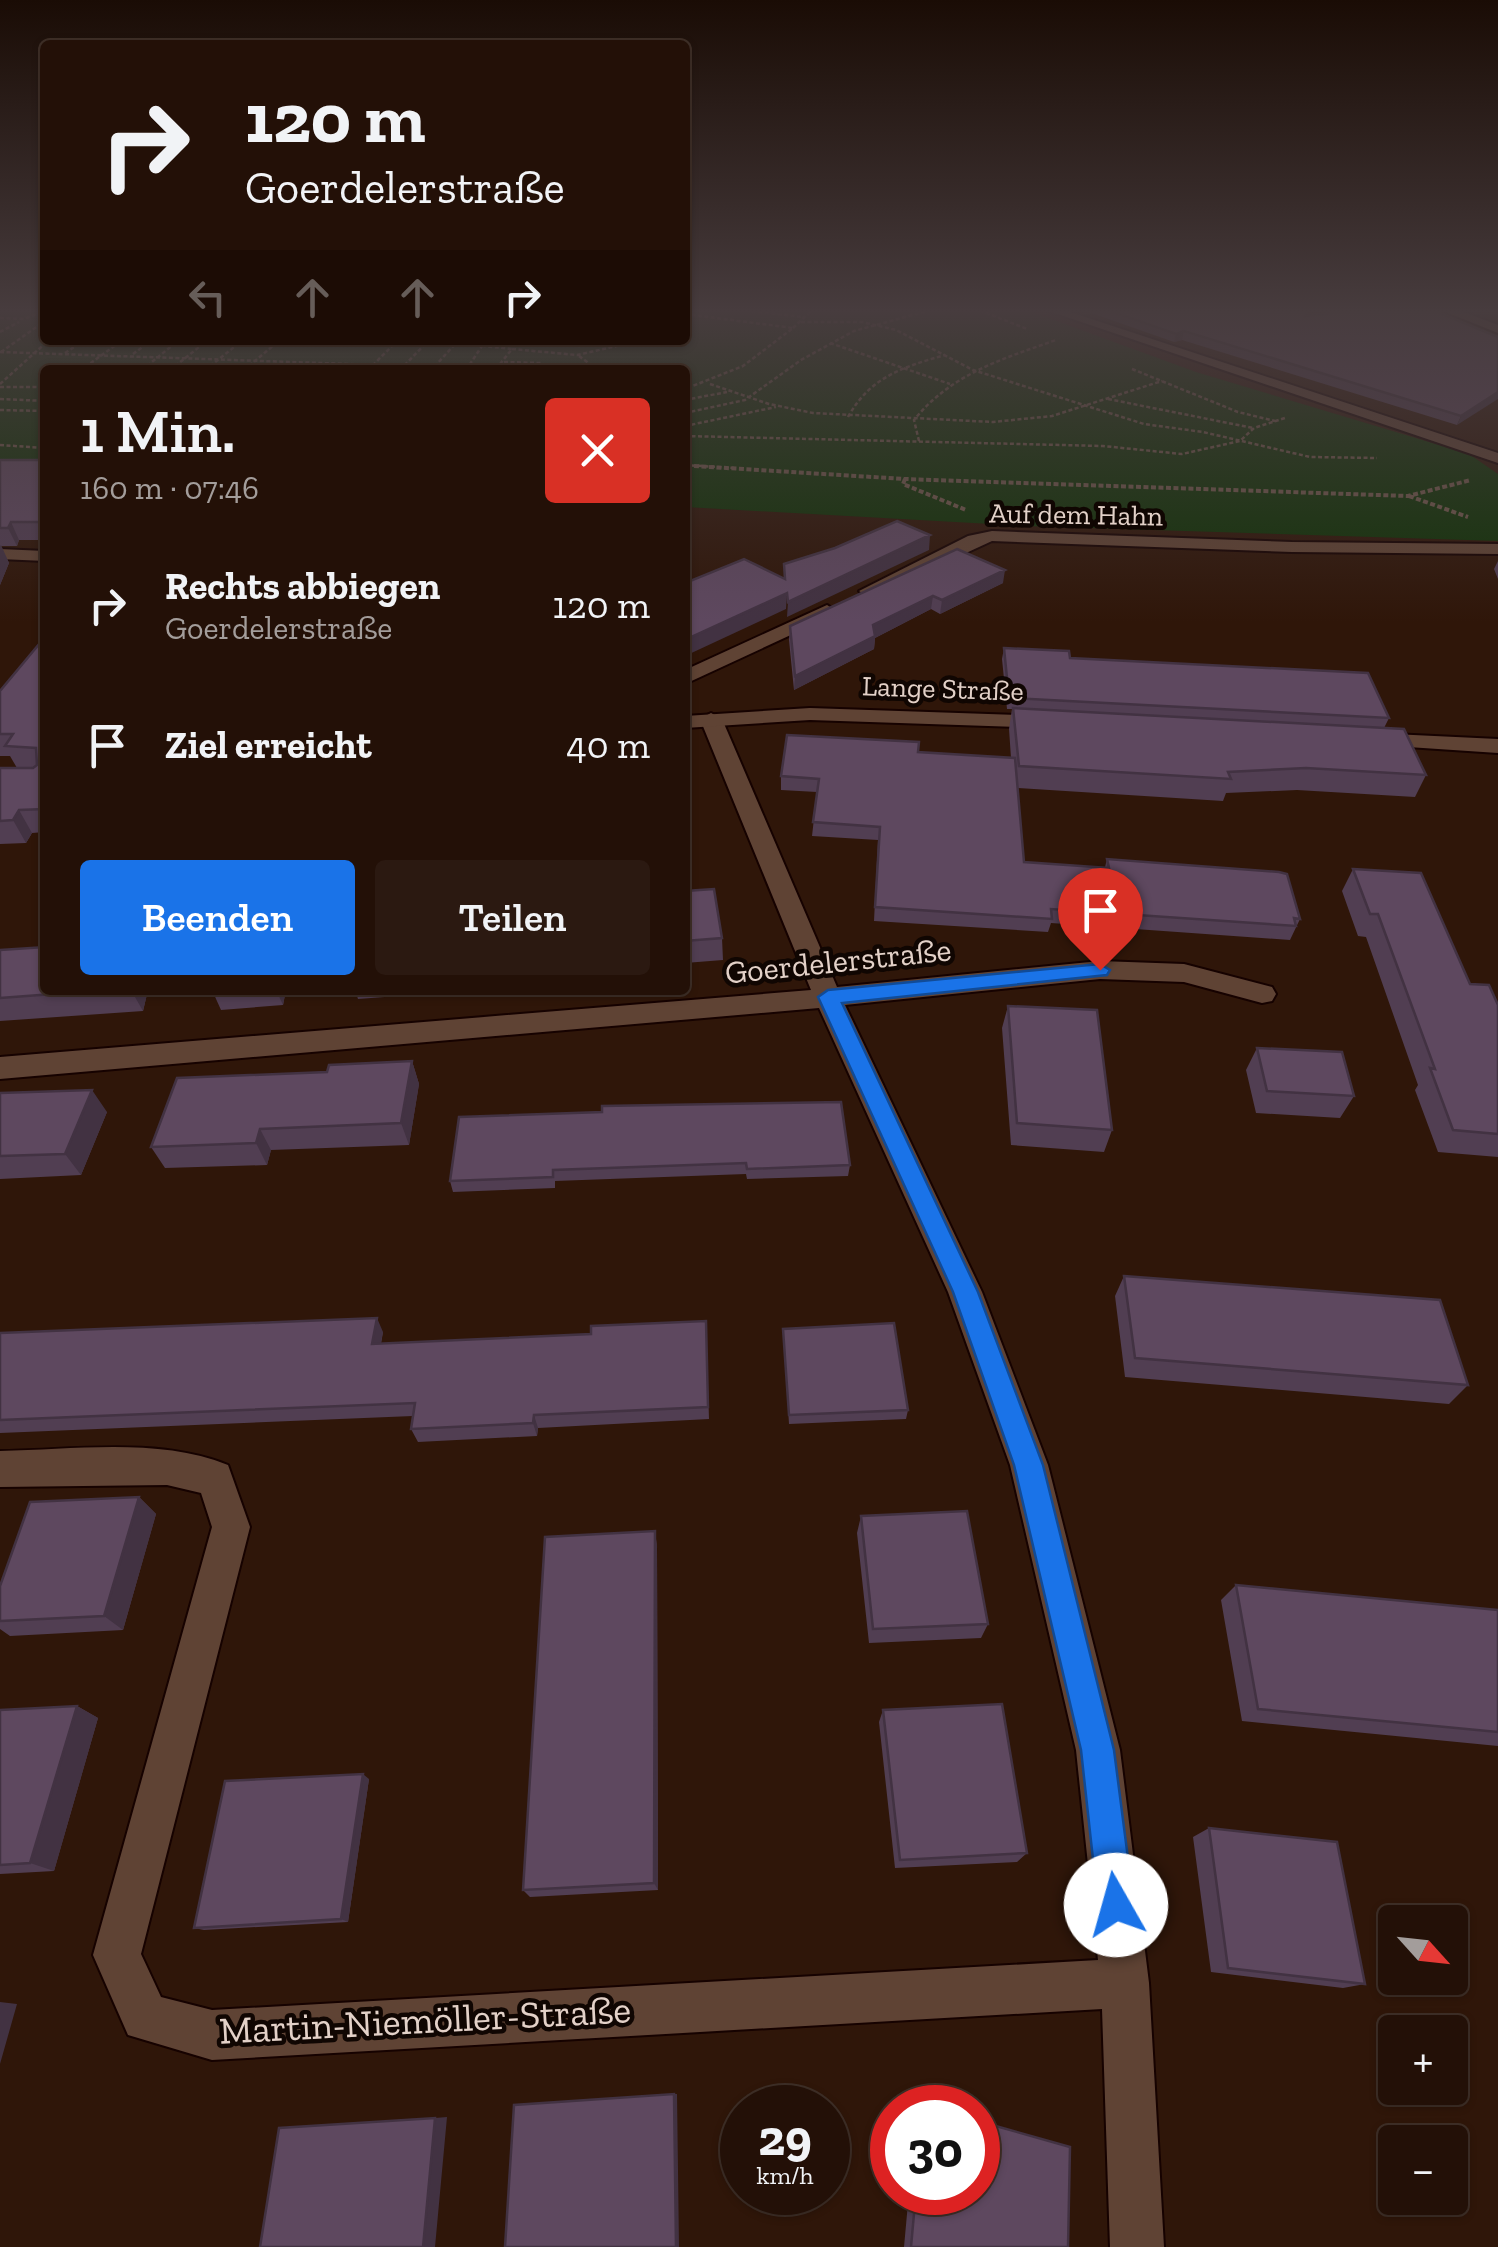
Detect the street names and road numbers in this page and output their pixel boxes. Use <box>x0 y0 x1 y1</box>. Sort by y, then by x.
street label: Auf dem Hahn <box>989 496 1163 533</box>
street label: Lange Straße <box>862 669 1024 708</box>
street label: Goerdelerstraße <box>723 930 953 992</box>
street label: Martin-Niemöller-Straße <box>218 1986 632 2054</box>

